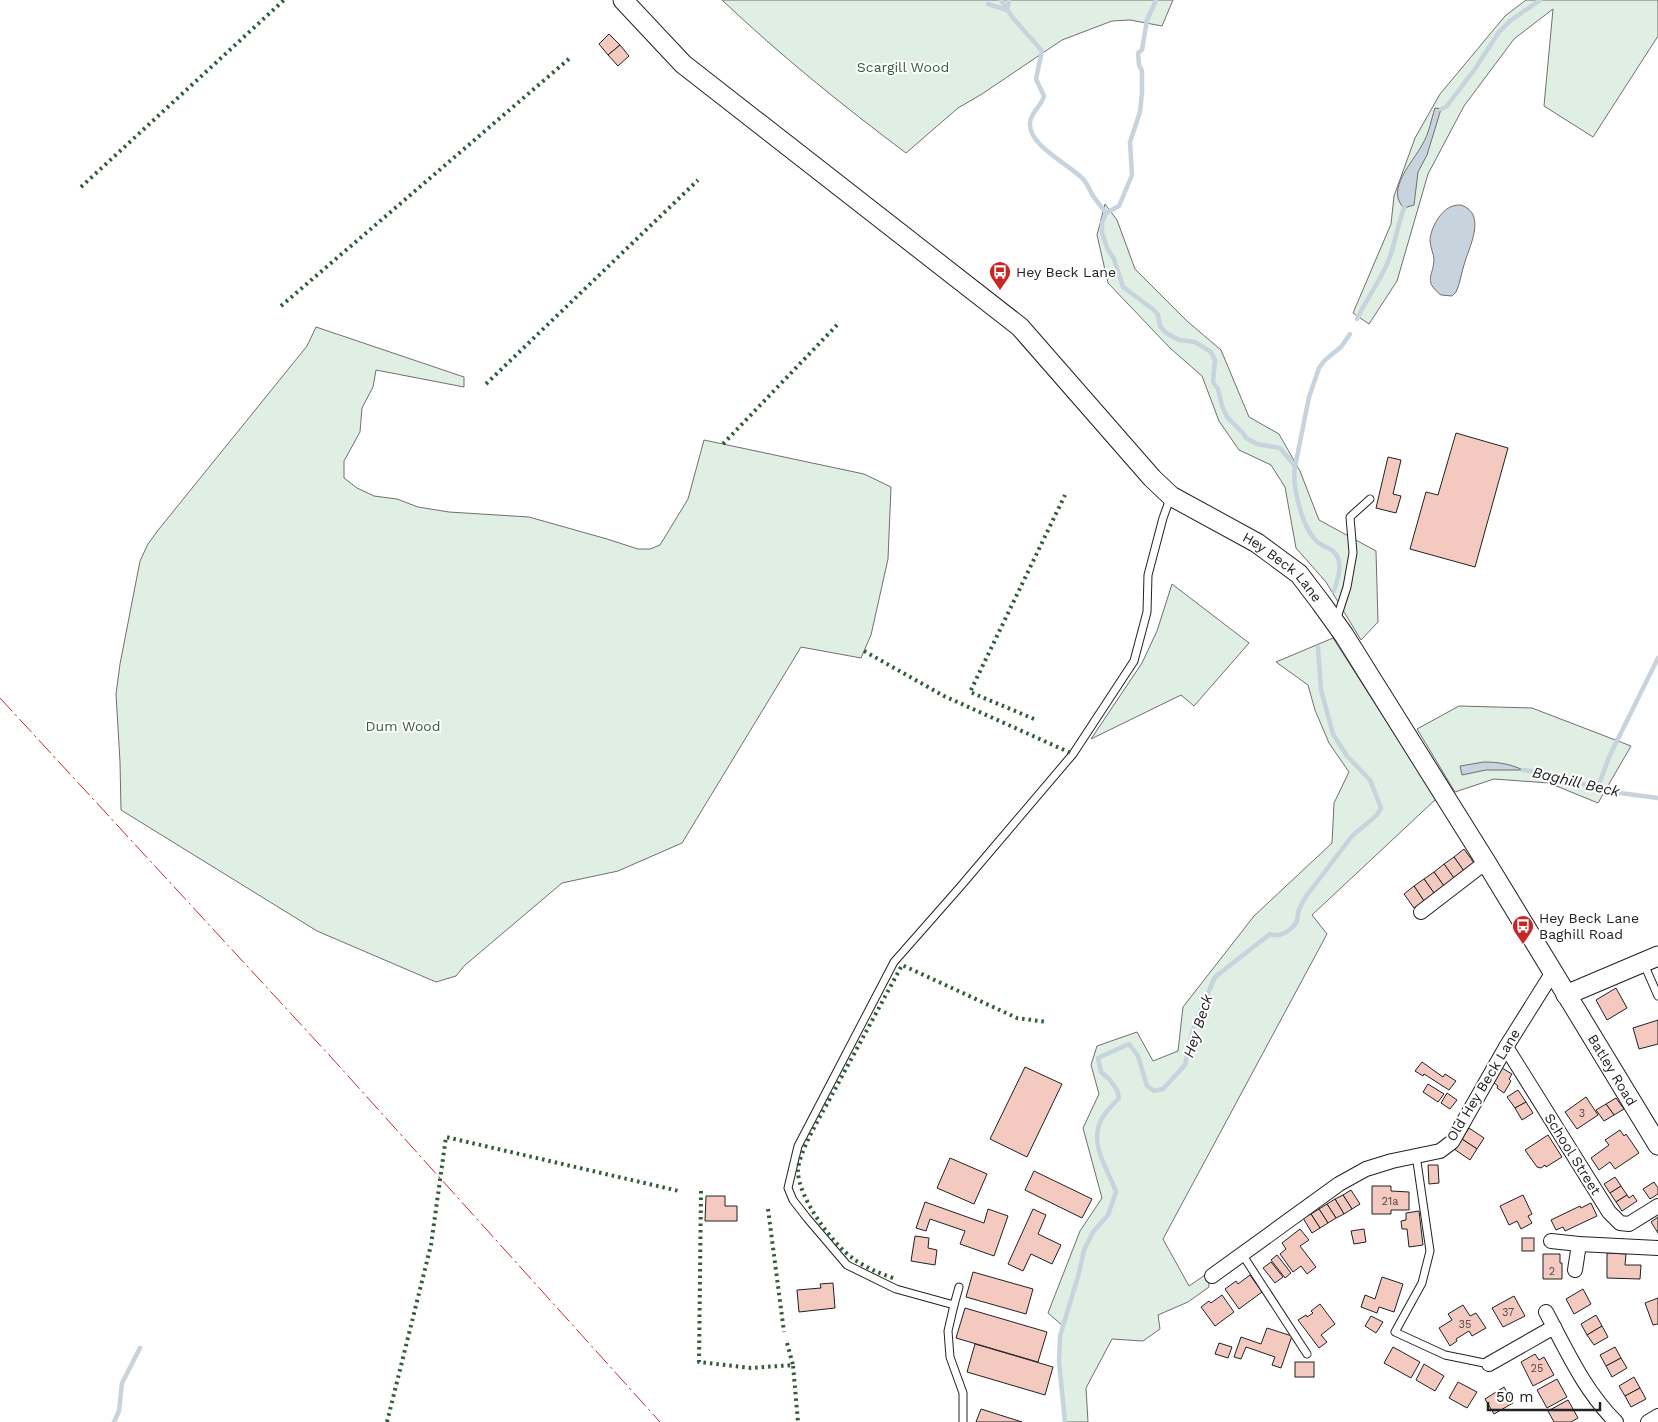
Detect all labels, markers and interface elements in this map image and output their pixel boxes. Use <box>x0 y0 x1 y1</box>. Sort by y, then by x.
park label: Scargill Wood <box>857 59 949 75</box>
bus stop icon: Hey Beck Lane <box>988 260 1012 291</box>
place label: Hey Beck Lane <box>1016 264 1116 280</box>
street label: Hey Beck Lane <box>1240 529 1325 605</box>
park label: Dum Wood <box>365 718 441 734</box>
water label: Baghill Beck <box>1531 763 1622 801</box>
place label: Hey Beck Lane Baghill Road <box>1539 910 1639 942</box>
bus stop icon: Hey Beck Lane Baghill Road <box>1511 914 1535 945</box>
water label: Hey Beck <box>1179 991 1217 1060</box>
street label: Old Hey Beck Lane <box>1443 1026 1523 1144</box>
street label: Batley Road <box>1585 1031 1640 1108</box>
house number: 3 <box>1579 1107 1585 1120</box>
street label: School Street <box>1542 1110 1604 1198</box>
house number: 21a <box>1382 1195 1398 1208</box>
house number: 2 <box>1549 1265 1555 1278</box>
house number: 37 <box>1502 1306 1514 1319</box>
house number: 35 <box>1459 1318 1471 1331</box>
house number: 25 <box>1531 1362 1543 1375</box>
scale bar <box>1488 1380 1600 1412</box>
text: 50 m <box>1496 1388 1533 1406</box>

